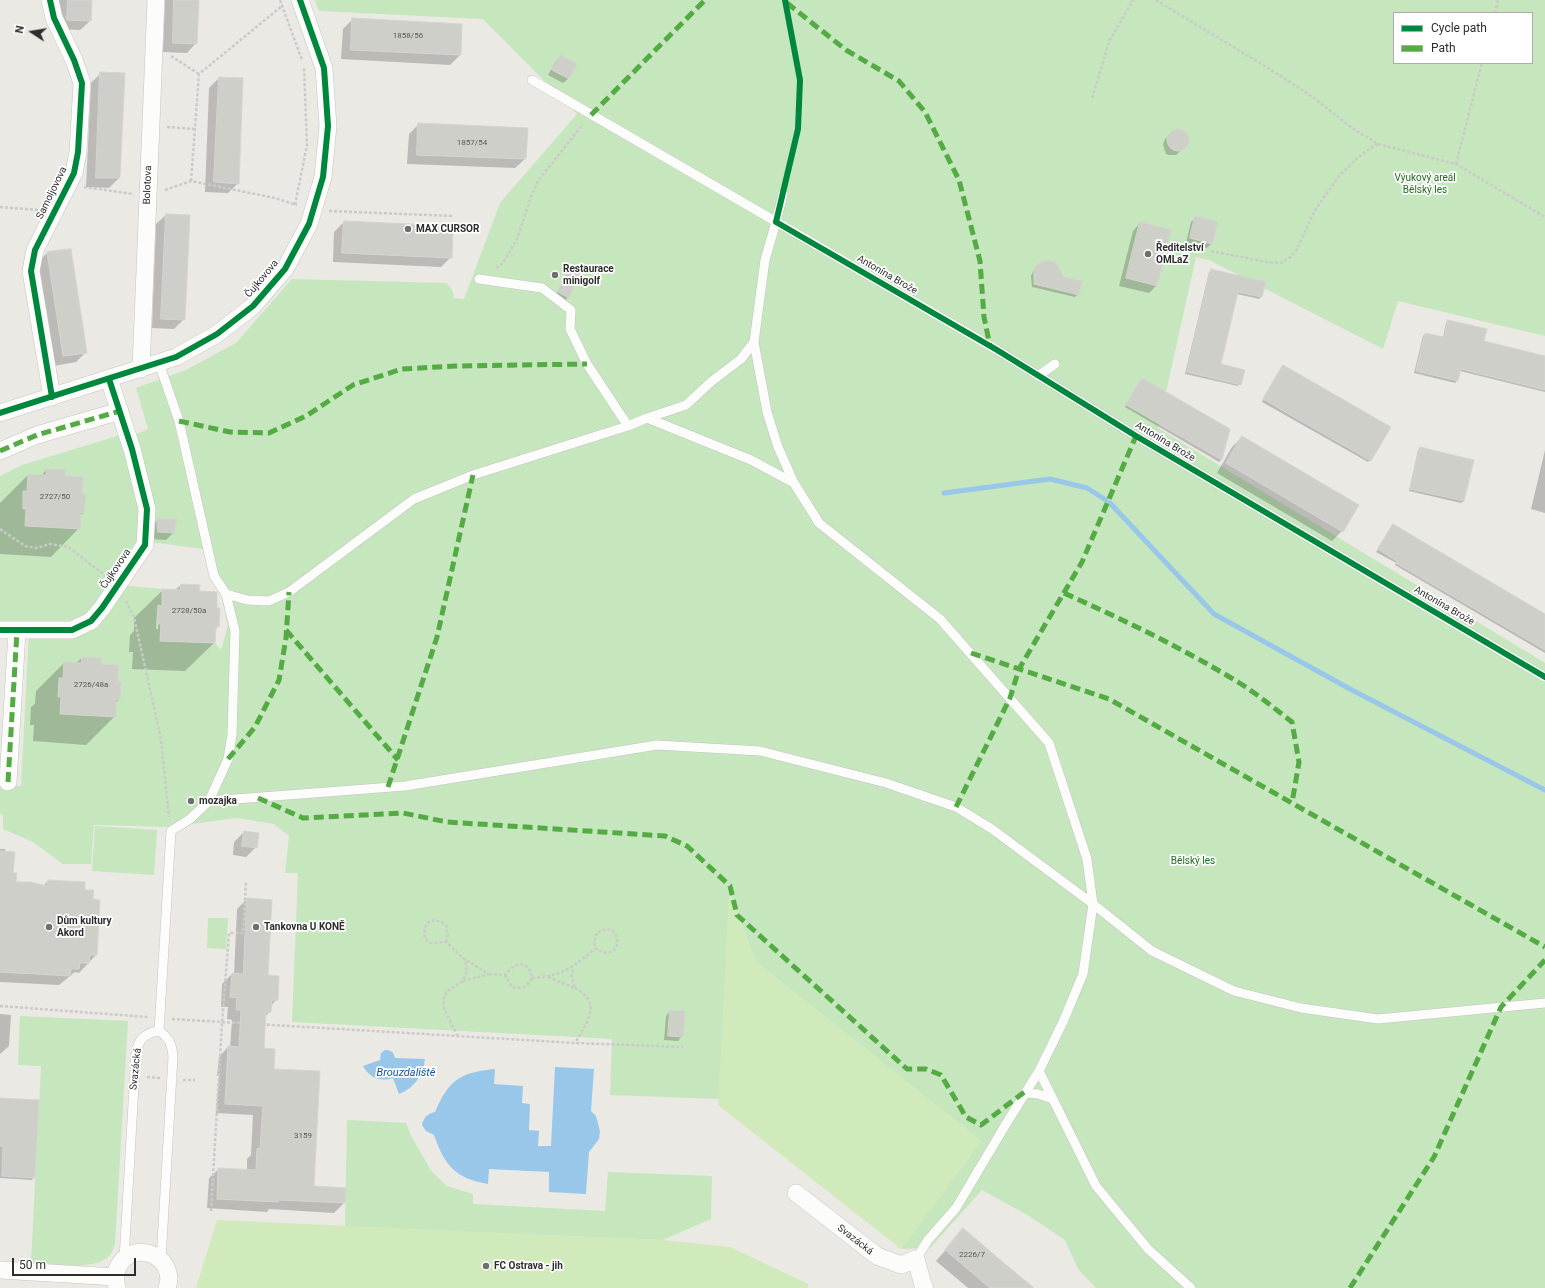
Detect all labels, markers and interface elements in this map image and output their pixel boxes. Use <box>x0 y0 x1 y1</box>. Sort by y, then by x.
north arrow <box>12 12 52 52</box>
legend <box>1393 12 1533 64</box>
text: Cycle path <box>1431 21 1487 35</box>
text: N <box>13 24 27 35</box>
house number: 1858/56 <box>393 31 423 41</box>
text: Path <box>1431 41 1456 55</box>
house number: 1857/54 <box>457 138 487 148</box>
street label: Samoljovova <box>34 165 70 221</box>
street label: Bolotova <box>141 165 155 205</box>
park label: Výukový areál Bělský les <box>1394 172 1456 196</box>
place label: MAX CURSOR <box>416 223 479 235</box>
marker: MAX CURSOR <box>403 224 413 234</box>
place label: Ředitelství OMLaZ <box>1156 242 1204 266</box>
marker: Ředitelství OMLaZ <box>1143 249 1153 259</box>
street label: Antonína Brože <box>855 253 919 297</box>
street label: Čujkovova <box>243 258 281 300</box>
place label: Restaurace minigolf <box>563 263 614 286</box>
marker: Restaurace minigolf <box>550 270 560 280</box>
street label: Antonína Brože <box>1133 419 1197 465</box>
house number: 2727/50 <box>40 492 70 502</box>
street label: Čujkovova <box>98 547 134 591</box>
street label: Antonína Brože <box>1412 584 1476 628</box>
house number: 2728/50a <box>172 606 206 616</box>
house number: 2726/48a <box>74 680 108 690</box>
place label: mozajka <box>199 795 237 807</box>
marker: mozajka <box>186 796 196 806</box>
park label: Bělský les <box>1171 855 1215 867</box>
place label: Dům kultury Akord <box>57 915 112 938</box>
place label: Tankovna U KONĚ <box>264 921 345 933</box>
marker: Dům kultury Akord <box>44 922 54 932</box>
marker: Tankovna U KONĚ <box>251 922 261 932</box>
street label: Svazácká <box>128 1047 144 1091</box>
water label: Brouzdaliště <box>377 1066 435 1080</box>
house number: 3159 <box>294 1131 312 1141</box>
street label: Svazácká <box>835 1222 875 1258</box>
scale bar <box>14 1250 138 1276</box>
house number: 2226/7 <box>959 1250 985 1260</box>
text: 50 m <box>19 1258 46 1272</box>
place label: FC Ostrava - jih <box>494 1260 563 1272</box>
marker: FC Ostrava - jih <box>481 1261 491 1271</box>

